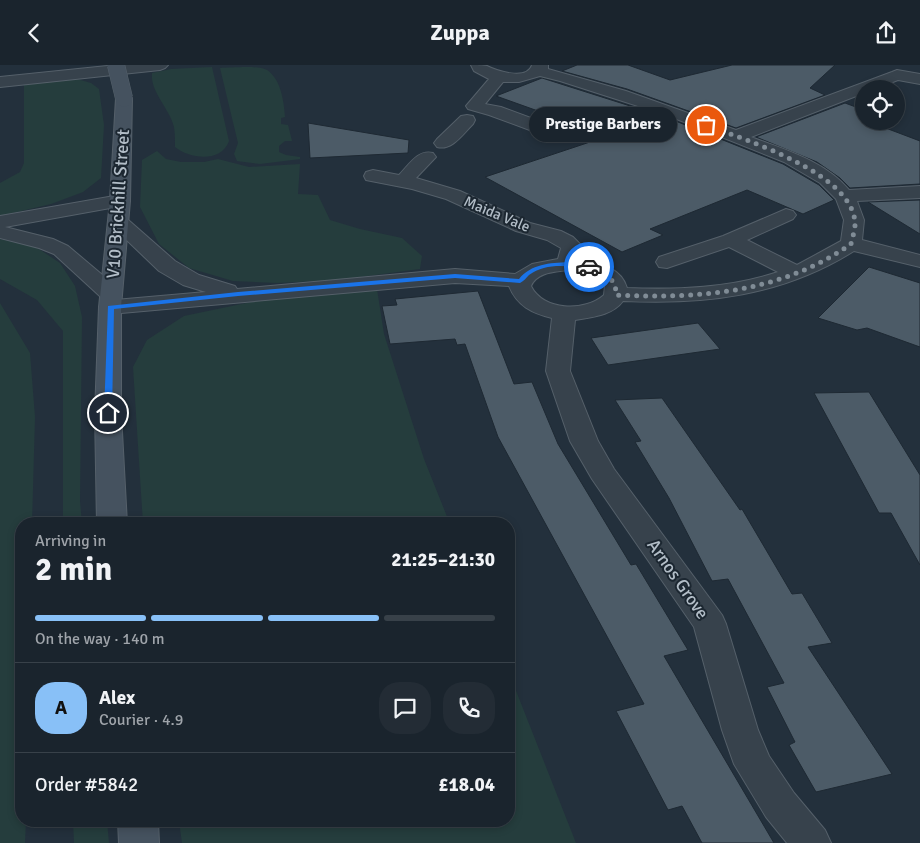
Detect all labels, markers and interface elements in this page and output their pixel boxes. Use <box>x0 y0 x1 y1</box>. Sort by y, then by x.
icon: back <box>20 19 48 47</box>
text: Zuppa <box>430 19 490 46</box>
icon: share <box>872 19 900 47</box>
map controls <box>855 80 905 130</box>
button: locate <box>855 80 905 130</box>
pin <box>685 104 727 146</box>
callout: Prestige Barbers <box>528 107 676 143</box>
icon: bag <box>692 111 720 139</box>
text: Prestige Barbers <box>545 114 661 134</box>
street label: V10 Brickhill Street <box>102 129 134 279</box>
street label: Maida Vale <box>461 192 533 236</box>
courier <box>564 242 614 292</box>
icon: car <box>575 253 603 281</box>
pin <box>87 392 129 434</box>
icon: home <box>94 399 122 427</box>
text: Arriving in <box>35 531 106 551</box>
street label: Arnos Grove <box>642 535 714 623</box>
text: 21:25–21:30 <box>391 548 495 572</box>
text: 2 min <box>35 550 112 589</box>
text: On the way · 140 m <box>35 629 165 649</box>
button: chat <box>379 682 431 734</box>
button: phone <box>443 682 495 734</box>
text: Alex <box>99 686 135 710</box>
text: A <box>55 696 67 720</box>
text: Courier · 4.9 <box>99 710 183 730</box>
text: Order #5842 <box>35 773 138 797</box>
text: £18.04 <box>438 773 495 797</box>

